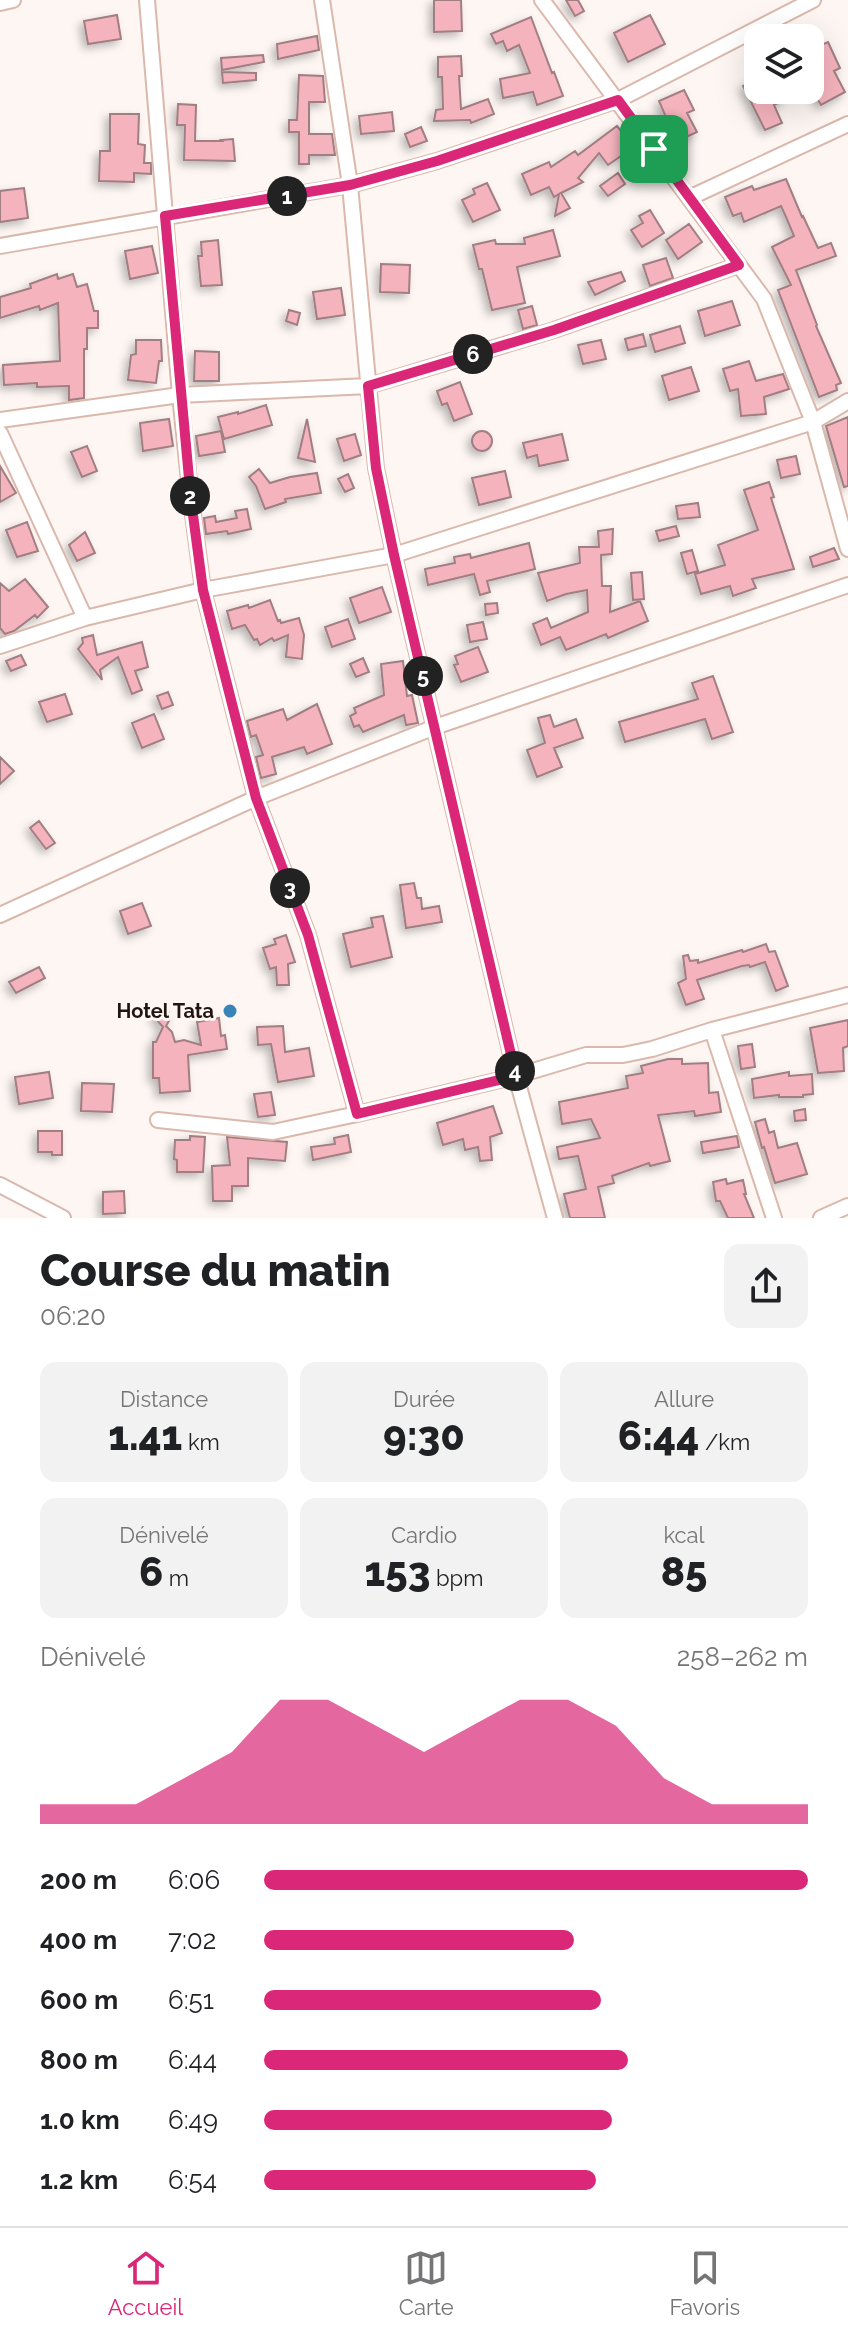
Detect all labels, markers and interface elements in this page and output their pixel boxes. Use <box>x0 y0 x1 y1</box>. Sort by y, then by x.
map controls <box>744 24 824 104</box>
button: layers <box>744 24 824 104</box>
pin <box>620 115 688 183</box>
icon: arrive <box>632 127 676 171</box>
pin: 1 <box>267 176 307 216</box>
text: 1 <box>282 183 292 209</box>
pin: 6 <box>453 334 493 374</box>
text: 6 <box>466 341 480 367</box>
pin: 2 <box>170 476 210 516</box>
text: 2 <box>184 483 196 509</box>
pin: 5 <box>403 656 443 696</box>
text: 5 <box>417 663 429 689</box>
pin: 3 <box>270 868 310 908</box>
text: 3 <box>284 875 296 901</box>
place label: Hotel Tata <box>117 999 214 1023</box>
marker: Hotel Tata <box>221 1002 239 1020</box>
pin: 4 <box>495 1051 535 1091</box>
text: 4 <box>509 1058 521 1084</box>
button: share <box>724 1244 808 1328</box>
text: Course du matin <box>40 1245 391 1296</box>
text: 06:20 <box>40 1301 106 1331</box>
text: Distance <box>120 1386 208 1412</box>
text: Durée <box>393 1386 455 1412</box>
text: Allure <box>654 1386 714 1412</box>
text: 1.41 <box>108 1412 182 1459</box>
text: 9:30 <box>383 1412 465 1459</box>
text: 6:44 <box>618 1412 699 1459</box>
text: km <box>182 1429 220 1455</box>
text: /km <box>699 1429 750 1455</box>
text: Dénivelé <box>119 1522 209 1548</box>
text: Cardio <box>391 1522 457 1548</box>
text: kcal <box>663 1522 705 1548</box>
text: 6 <box>139 1548 163 1595</box>
text: 153 <box>365 1548 430 1595</box>
text: 85 <box>661 1548 707 1595</box>
text: m <box>163 1565 189 1591</box>
text: bpm <box>430 1565 483 1591</box>
text: Dénivelé <box>40 1642 146 1672</box>
text: 258–262 m <box>677 1642 808 1672</box>
text: 200 m <box>40 1865 117 1895</box>
text: 6:06 <box>168 1865 220 1895</box>
text: 400 m <box>40 1925 117 1955</box>
text: 7:02 <box>168 1925 216 1955</box>
text: 600 m <box>40 1985 118 2015</box>
text: 6:51 <box>168 1985 214 2015</box>
text: 800 m <box>40 2045 118 2075</box>
text: 6:44 <box>168 2045 217 2075</box>
text: 1.0 km <box>40 2105 120 2135</box>
text: 6:49 <box>168 2105 218 2135</box>
text: 1.2 km <box>40 2165 118 2195</box>
text: 6:54 <box>168 2165 217 2195</box>
tab: Accueil <box>108 2246 183 2320</box>
tab: Carte <box>399 2246 454 2320</box>
tab: Favoris <box>669 2246 740 2320</box>

